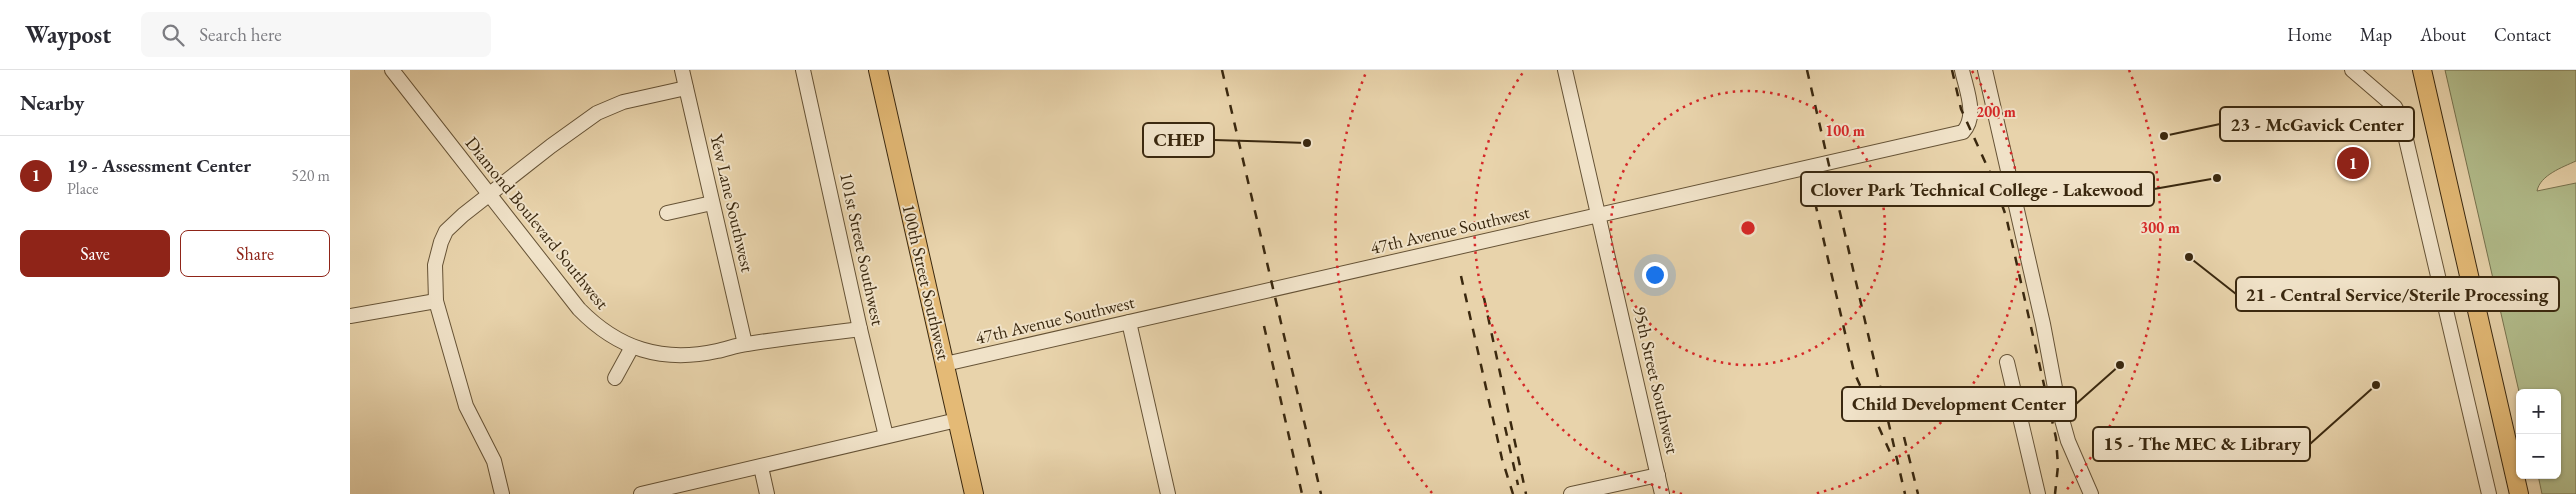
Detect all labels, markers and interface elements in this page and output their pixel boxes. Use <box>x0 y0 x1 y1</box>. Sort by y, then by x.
search box <box>141 12 491 57</box>
text: Waypost <box>25 19 111 50</box>
icon: search <box>159 21 187 49</box>
text: Search here <box>199 22 282 47</box>
text: Home <box>2287 23 2332 46</box>
text: Map <box>2360 23 2392 46</box>
text: About <box>2420 23 2466 46</box>
text: Contact <box>2494 23 2551 46</box>
text: Nearby <box>20 89 84 116</box>
text: 200 m <box>1976 102 2016 121</box>
callout: 23 - McGavick Center <box>2220 107 2414 141</box>
text: 23 - McGavick Center <box>2230 112 2404 137</box>
text: 100 m <box>1825 121 1865 140</box>
callout: CHEP <box>1143 123 1214 157</box>
text: CHEP <box>1153 127 1205 152</box>
street label: Diamond Boulevard Southwest <box>461 132 614 314</box>
street label: Yew Lane Southwest <box>705 132 760 274</box>
pin: 1 <box>2337 144 2369 182</box>
text: 19 - Assessment Center <box>67 153 251 178</box>
text: 1 <box>32 165 40 186</box>
text: 520 m <box>291 165 330 186</box>
street label: 101st Street Southwest <box>835 170 890 328</box>
callout: Clover Park Technical College - Lakewood <box>1801 172 2154 206</box>
text: Clover Park Technical College - Lakewood <box>1811 177 2144 202</box>
text: Place <box>67 178 99 199</box>
street label: 47th Avenue Southwest <box>1368 200 1532 259</box>
street label: 100th Street Southwest <box>897 202 956 362</box>
text: 300 m <box>2140 218 2180 237</box>
centre of rings <box>1739 219 1757 237</box>
button: Save <box>20 230 170 277</box>
button: Share <box>180 230 330 277</box>
your location <box>1642 262 1668 288</box>
callout: 21 - Central Service/Sterile Processing <box>2236 277 2559 311</box>
text: 21 - Central Service/Sterile Processing <box>2245 282 2549 307</box>
street label: 47th Avenue Southwest <box>973 290 1137 349</box>
street label: 95th Street Southwest <box>1628 304 1685 456</box>
callout: Child Development Center <box>1842 387 2076 421</box>
map controls <box>2516 389 2561 479</box>
button: + <box>2516 389 2561 434</box>
text: Child Development Center <box>1852 391 2066 416</box>
callout: 15 - The MEC & Library <box>2093 427 2310 461</box>
text: 15 - The MEC & Library <box>2103 431 2302 456</box>
button: − <box>2516 434 2561 479</box>

